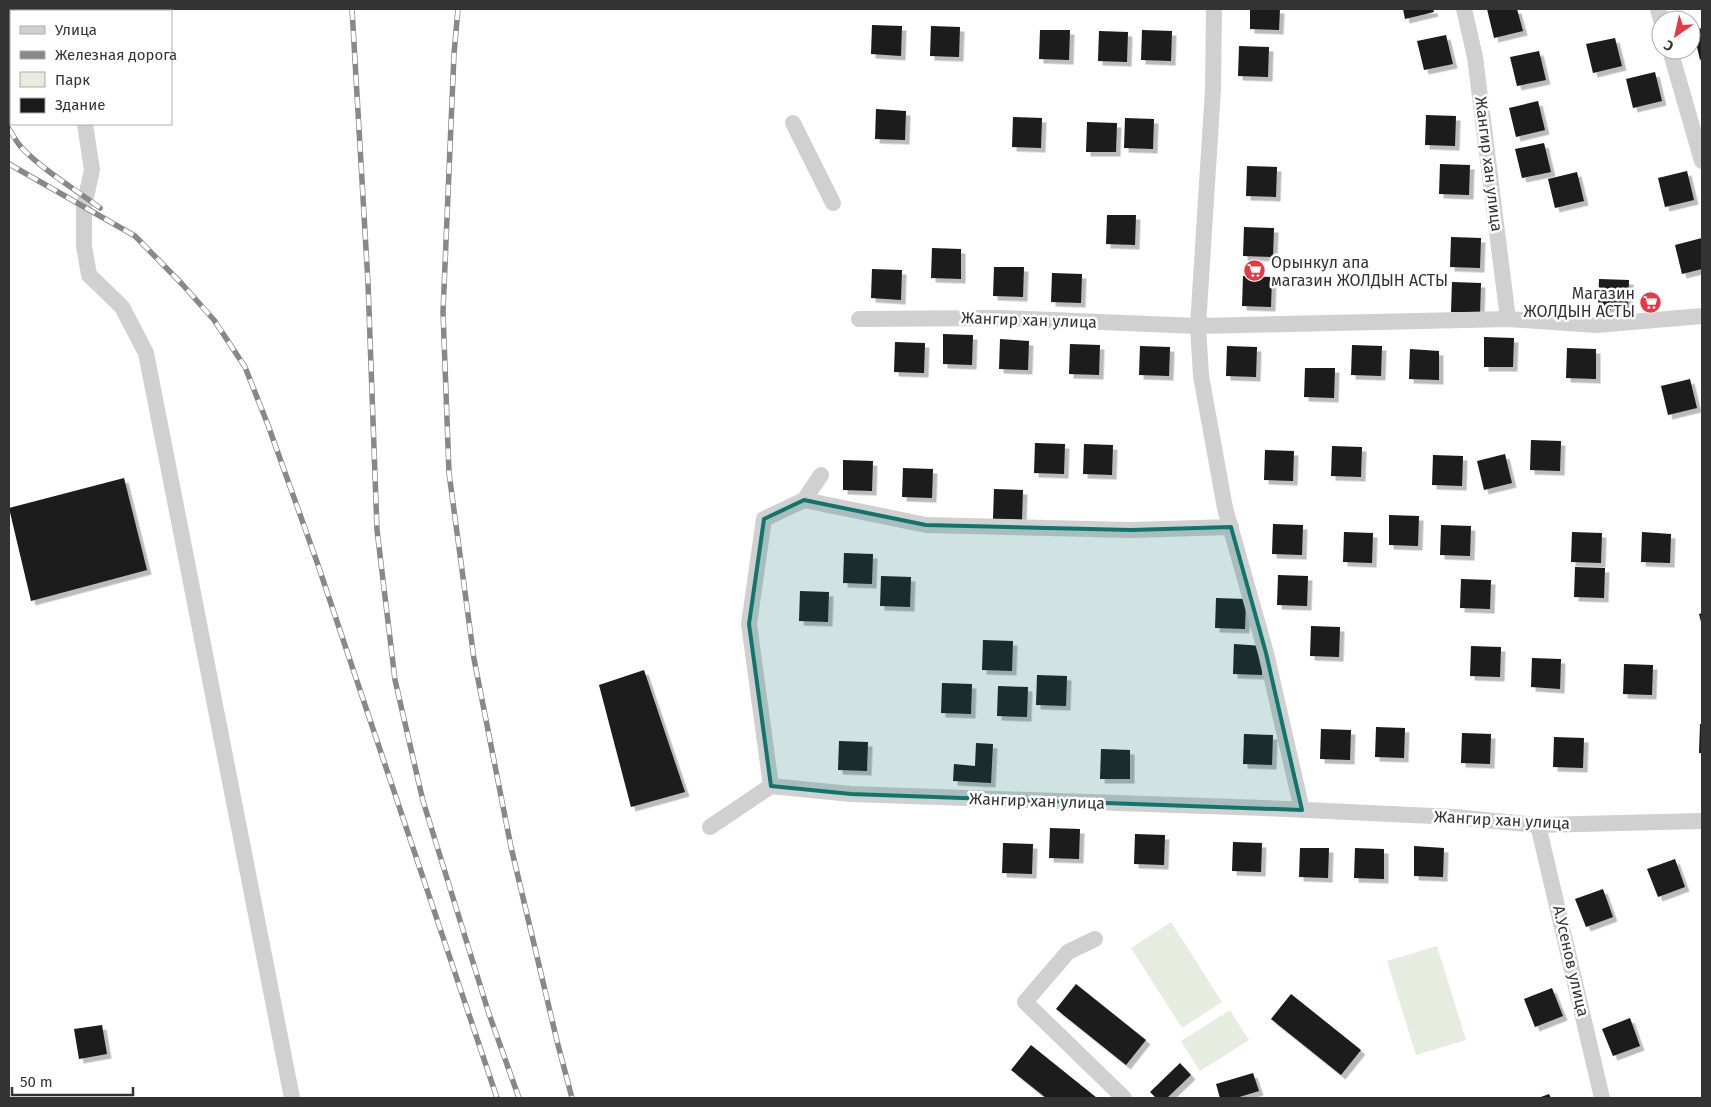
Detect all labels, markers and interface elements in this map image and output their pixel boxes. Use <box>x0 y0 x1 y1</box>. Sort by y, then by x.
legend <box>10 10 172 125</box>
north arrow <box>1651 10 1701 60</box>
text: Улица <box>55 21 97 39</box>
text: С <box>1661 36 1677 55</box>
text: Железная дорога <box>55 46 177 64</box>
text: Парк <box>55 71 90 89</box>
street label: Жангир хан улица <box>1471 95 1507 233</box>
text: Здание <box>55 96 105 114</box>
place label: Орынкул апа магазин ЖОЛДЫН АСТЫ <box>1271 253 1448 290</box>
supermarket icon: Орынкул апа магазин ЖОЛДЫН АСТЫ <box>1243 259 1267 283</box>
place label: Магазин ЖОЛДЫН АСТЫ <box>1524 284 1635 321</box>
supermarket icon: Магазин ЖОЛДЫН АСТЫ <box>1639 290 1663 314</box>
street label: Жангир хан улица <box>961 308 1097 332</box>
street label: Жангир хан улица <box>969 789 1105 813</box>
street label: Жангир хан улица <box>1434 807 1570 833</box>
street label: А.Усенов улица <box>1549 904 1593 1018</box>
scale bar <box>12 1064 134 1096</box>
text: 50 m <box>20 1073 53 1091</box>

